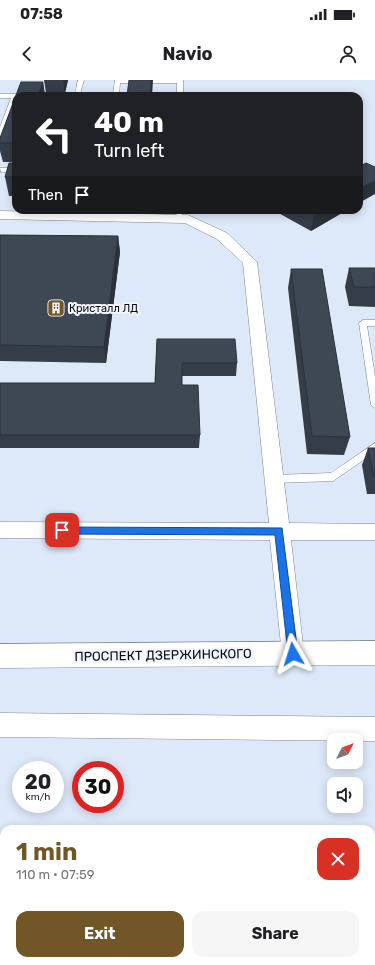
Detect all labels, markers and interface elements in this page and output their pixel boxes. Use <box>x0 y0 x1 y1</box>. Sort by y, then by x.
text: 07:58 <box>20 5 63 23</box>
icon: back <box>16 43 38 65</box>
text: Navio <box>162 43 213 65</box>
icon: person <box>337 43 359 65</box>
text: 40 m <box>94 106 164 139</box>
icon: left <box>28 108 80 160</box>
text: Turn left <box>94 140 164 162</box>
icon: arrive <box>71 184 93 206</box>
text: Then <box>28 186 63 204</box>
building icon: Кристалл ЛД <box>46 298 66 318</box>
place label: Кристалл ЛД <box>69 302 138 315</box>
pin <box>45 513 79 547</box>
icon: arrive <box>51 519 73 541</box>
position arrow <box>272 633 314 675</box>
street label: ПРОСПЕКТ ДЗЕРЖИНСКОГО <box>74 646 252 664</box>
north arrow <box>327 733 363 769</box>
map controls <box>327 733 363 813</box>
speed limit sign: 30 <box>72 761 124 813</box>
text: 20 <box>25 770 51 794</box>
button: sound <box>327 777 363 813</box>
text: km/h <box>26 791 50 803</box>
text: 1 min <box>16 838 77 866</box>
button: close <box>317 838 359 880</box>
text: 110 m · 07:59 <box>16 867 94 882</box>
button: Exit <box>16 911 184 957</box>
button: Share <box>192 911 359 957</box>

